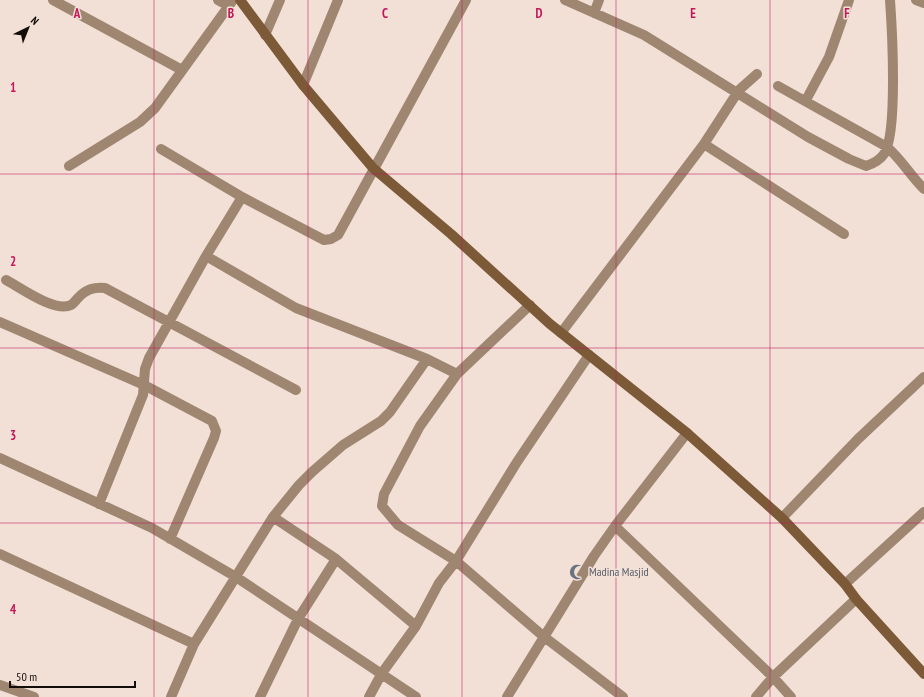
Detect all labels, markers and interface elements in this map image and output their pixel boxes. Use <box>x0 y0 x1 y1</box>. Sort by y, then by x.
text: A <box>73 5 81 22</box>
text: B <box>228 5 234 22</box>
text: C <box>382 5 388 22</box>
text: D <box>536 5 543 22</box>
text: E <box>690 5 696 22</box>
text: F <box>844 5 850 22</box>
north arrow <box>8 8 48 48</box>
text: N <box>28 14 42 28</box>
text: 1 <box>10 79 16 96</box>
text: 2 <box>10 253 16 270</box>
text: 3 <box>10 427 16 444</box>
mosque icon: Madina Masjid <box>568 563 586 581</box>
place label: Madina Masjid <box>589 564 649 579</box>
text: 4 <box>10 601 17 618</box>
scale bar <box>10 663 135 689</box>
text: 50 m <box>16 669 37 684</box>

